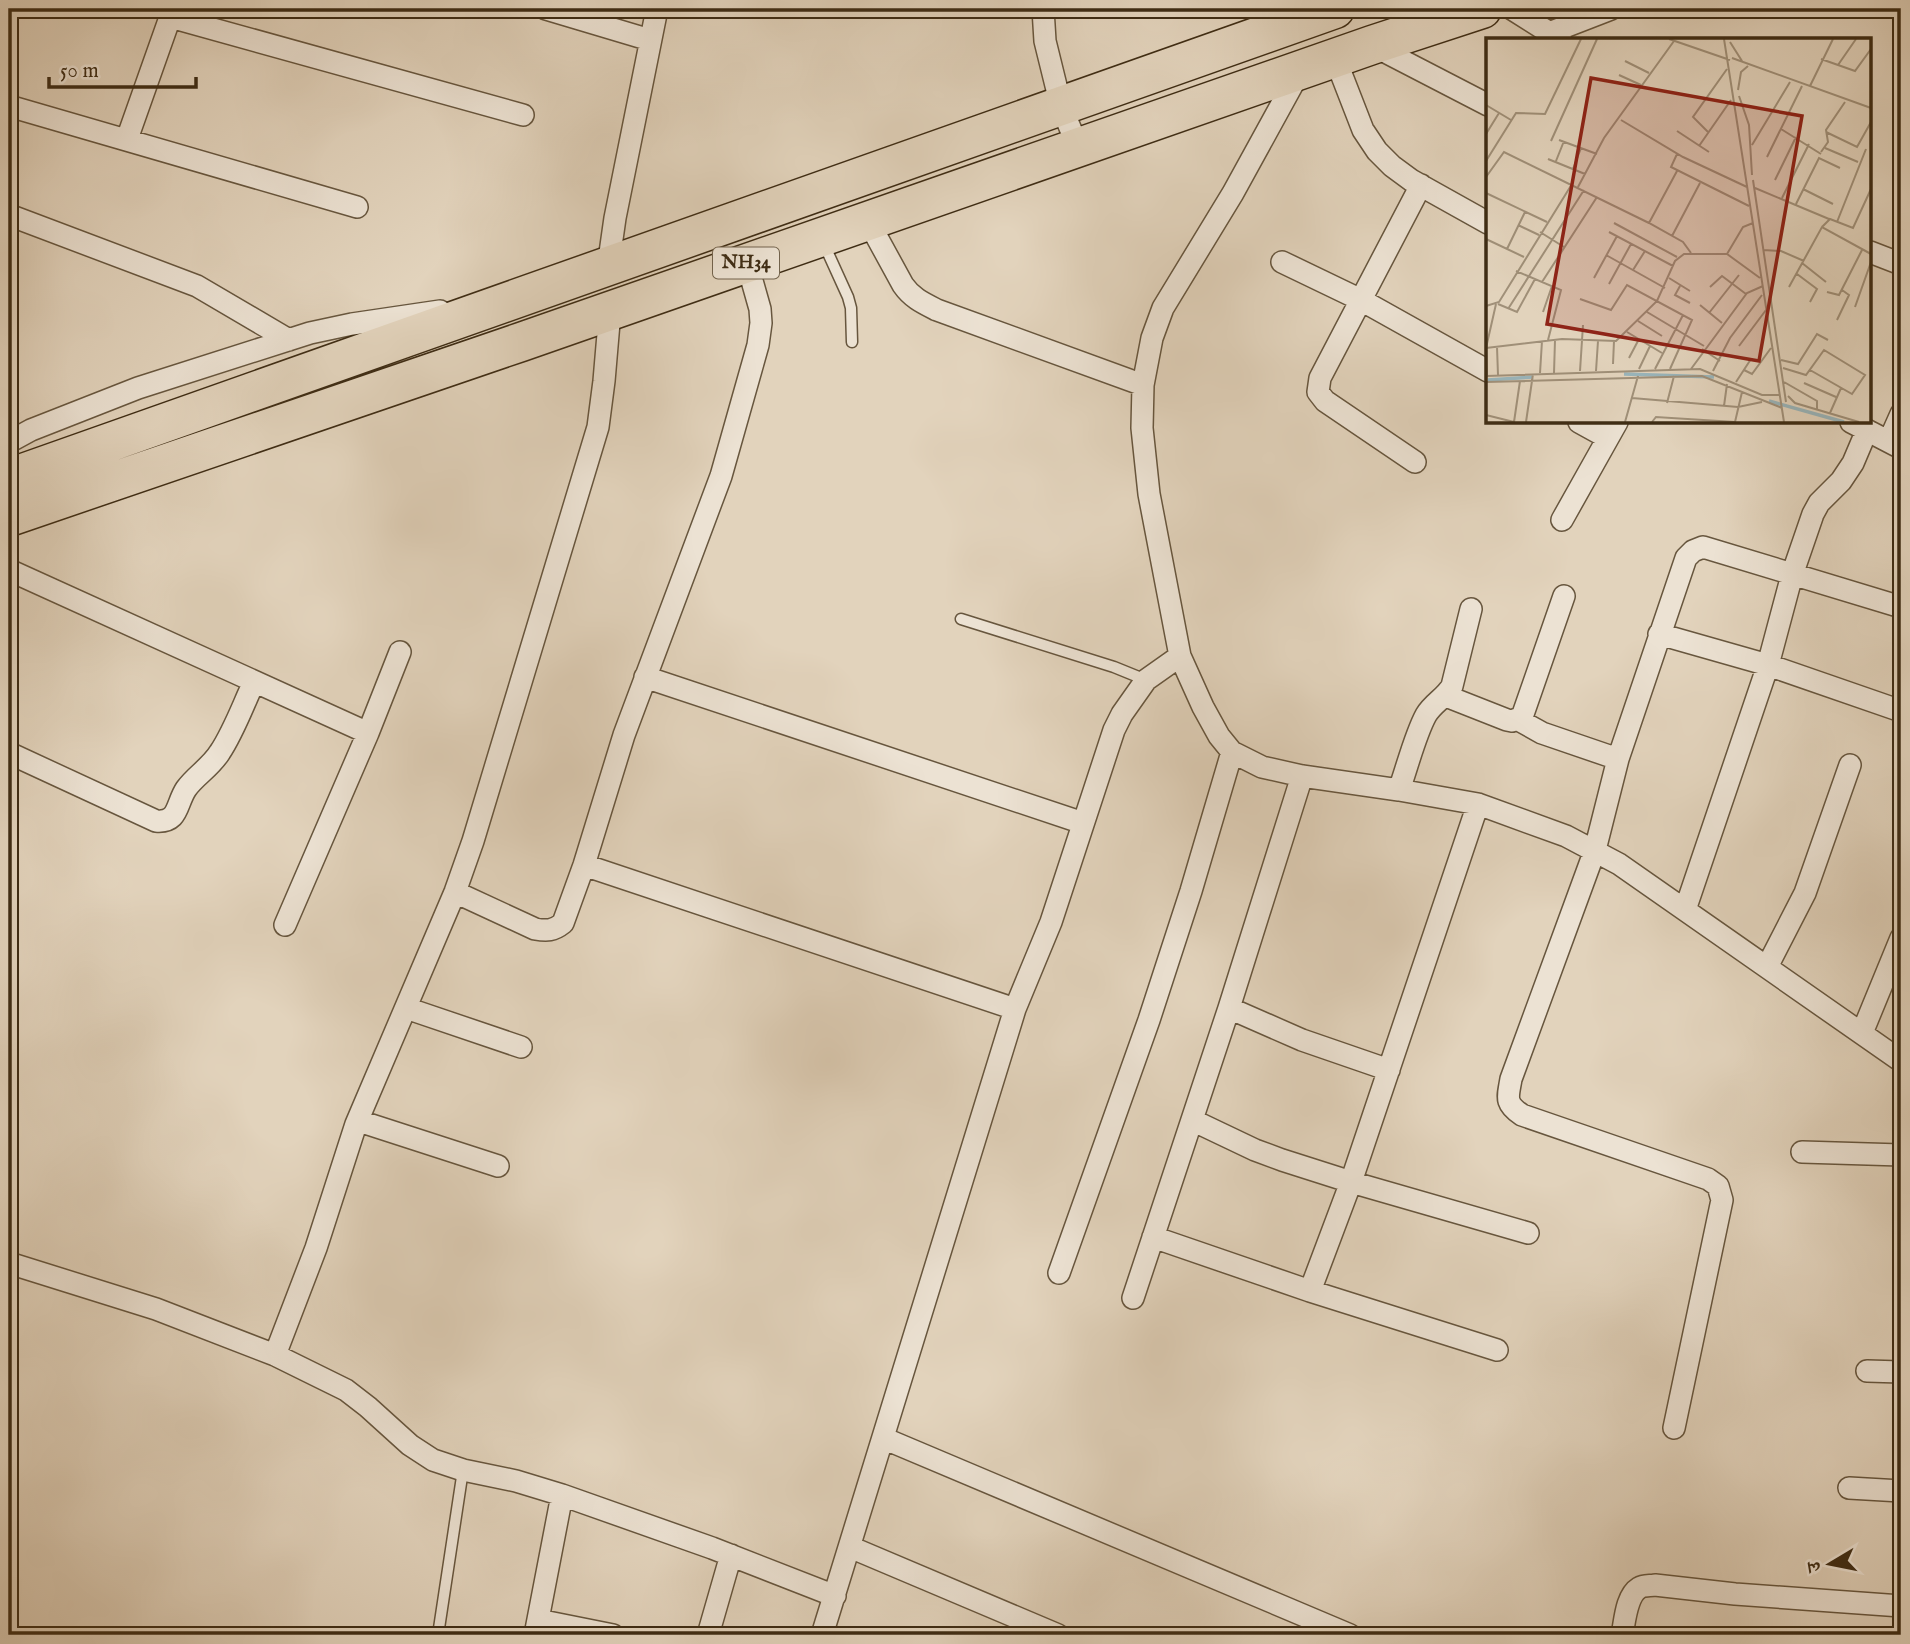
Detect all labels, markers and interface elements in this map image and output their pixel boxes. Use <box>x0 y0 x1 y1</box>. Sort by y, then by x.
inset map <box>1486 38 1871 424</box>
scale bar <box>49 46 196 90</box>
text: 50 m <box>60 58 99 85</box>
road number: NH34 <box>713 247 779 278</box>
north arrow <box>1794 1528 1864 1598</box>
text: उ <box>1802 1558 1828 1575</box>

